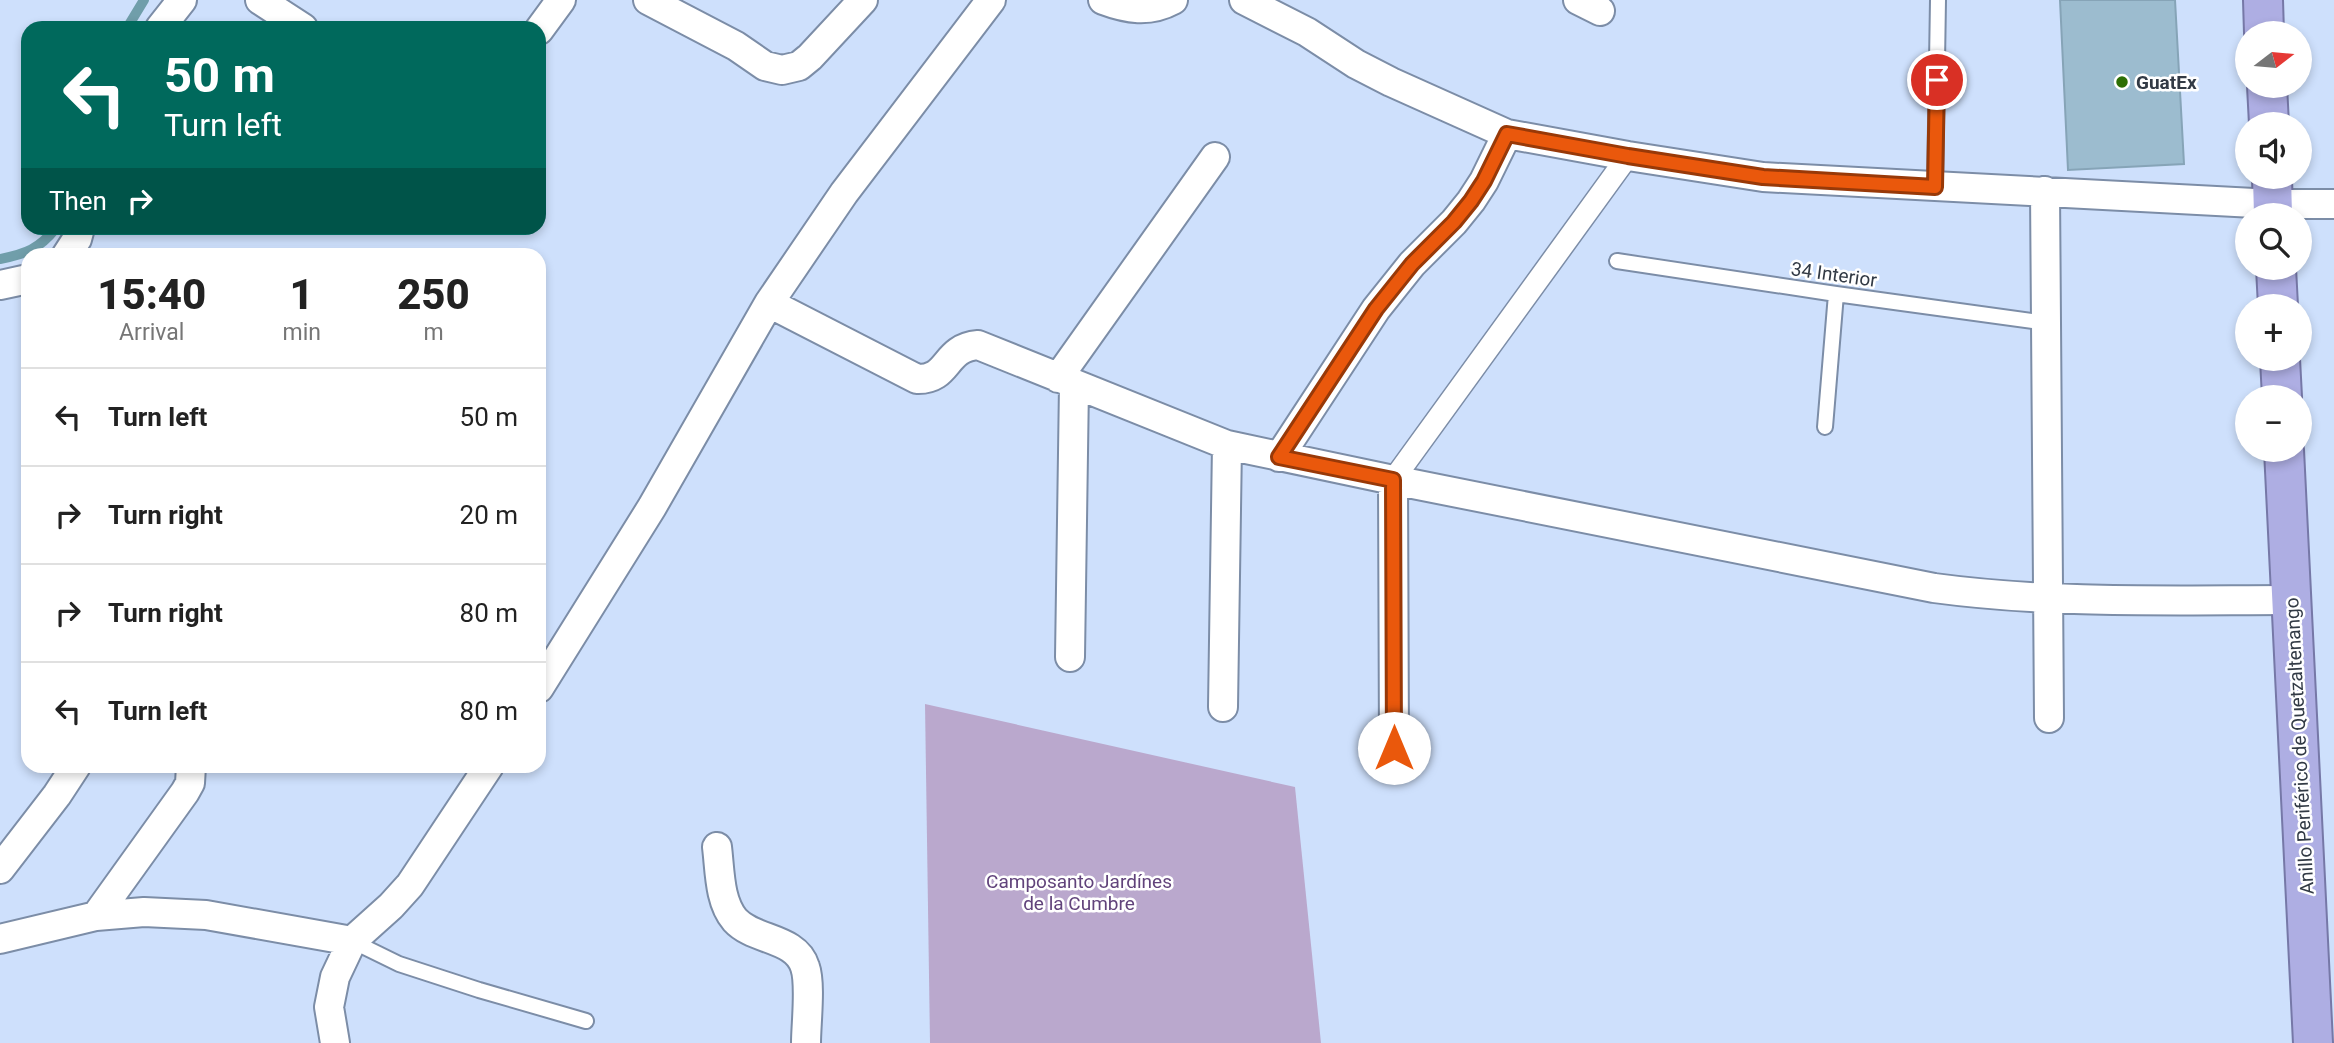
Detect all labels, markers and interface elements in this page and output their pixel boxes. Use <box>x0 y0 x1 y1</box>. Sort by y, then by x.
north arrow <box>2235 21 2312 98</box>
map controls <box>2235 21 2312 462</box>
text: 50 m <box>164 47 275 104</box>
icon: left <box>49 49 140 140</box>
pin <box>1907 50 1967 110</box>
icon: arrive <box>1918 61 1956 99</box>
place label: GuatEx <box>2136 71 2197 94</box>
marker: GuatEx <box>2114 74 2130 90</box>
text: Turn left <box>164 106 282 144</box>
button: sound <box>2235 112 2312 189</box>
icon: right <box>121 182 159 220</box>
text: Then <box>49 186 107 216</box>
button: search <box>2235 203 2312 280</box>
street label: 34 Interior <box>1790 257 1879 292</box>
text: 15:40 <box>97 270 206 319</box>
text: 1 <box>290 270 314 319</box>
text: 250 <box>397 270 470 319</box>
button: + <box>2235 294 2312 371</box>
text: Arrival <box>119 319 184 346</box>
text: min <box>282 319 321 346</box>
text: m <box>423 319 444 346</box>
button: − <box>2235 385 2312 462</box>
icon: left <box>49 398 87 436</box>
text: Turn left <box>108 402 207 432</box>
text: 50 m <box>460 402 518 432</box>
icon: right <box>49 496 87 534</box>
text: Turn right <box>108 500 223 530</box>
text: 20 m <box>460 500 518 530</box>
icon: right <box>49 594 87 632</box>
street label: Anillo Periférico de Quetzaltenango <box>2280 597 2319 895</box>
text: Turn right <box>108 598 223 628</box>
text: 80 m <box>460 598 518 628</box>
icon: left <box>49 692 87 730</box>
text: Turn left <box>108 696 207 726</box>
text: 80 m <box>460 696 518 726</box>
position arrow <box>1357 711 1431 785</box>
park label: Camposanto Jardínes de la Cumbre <box>986 870 1172 915</box>

